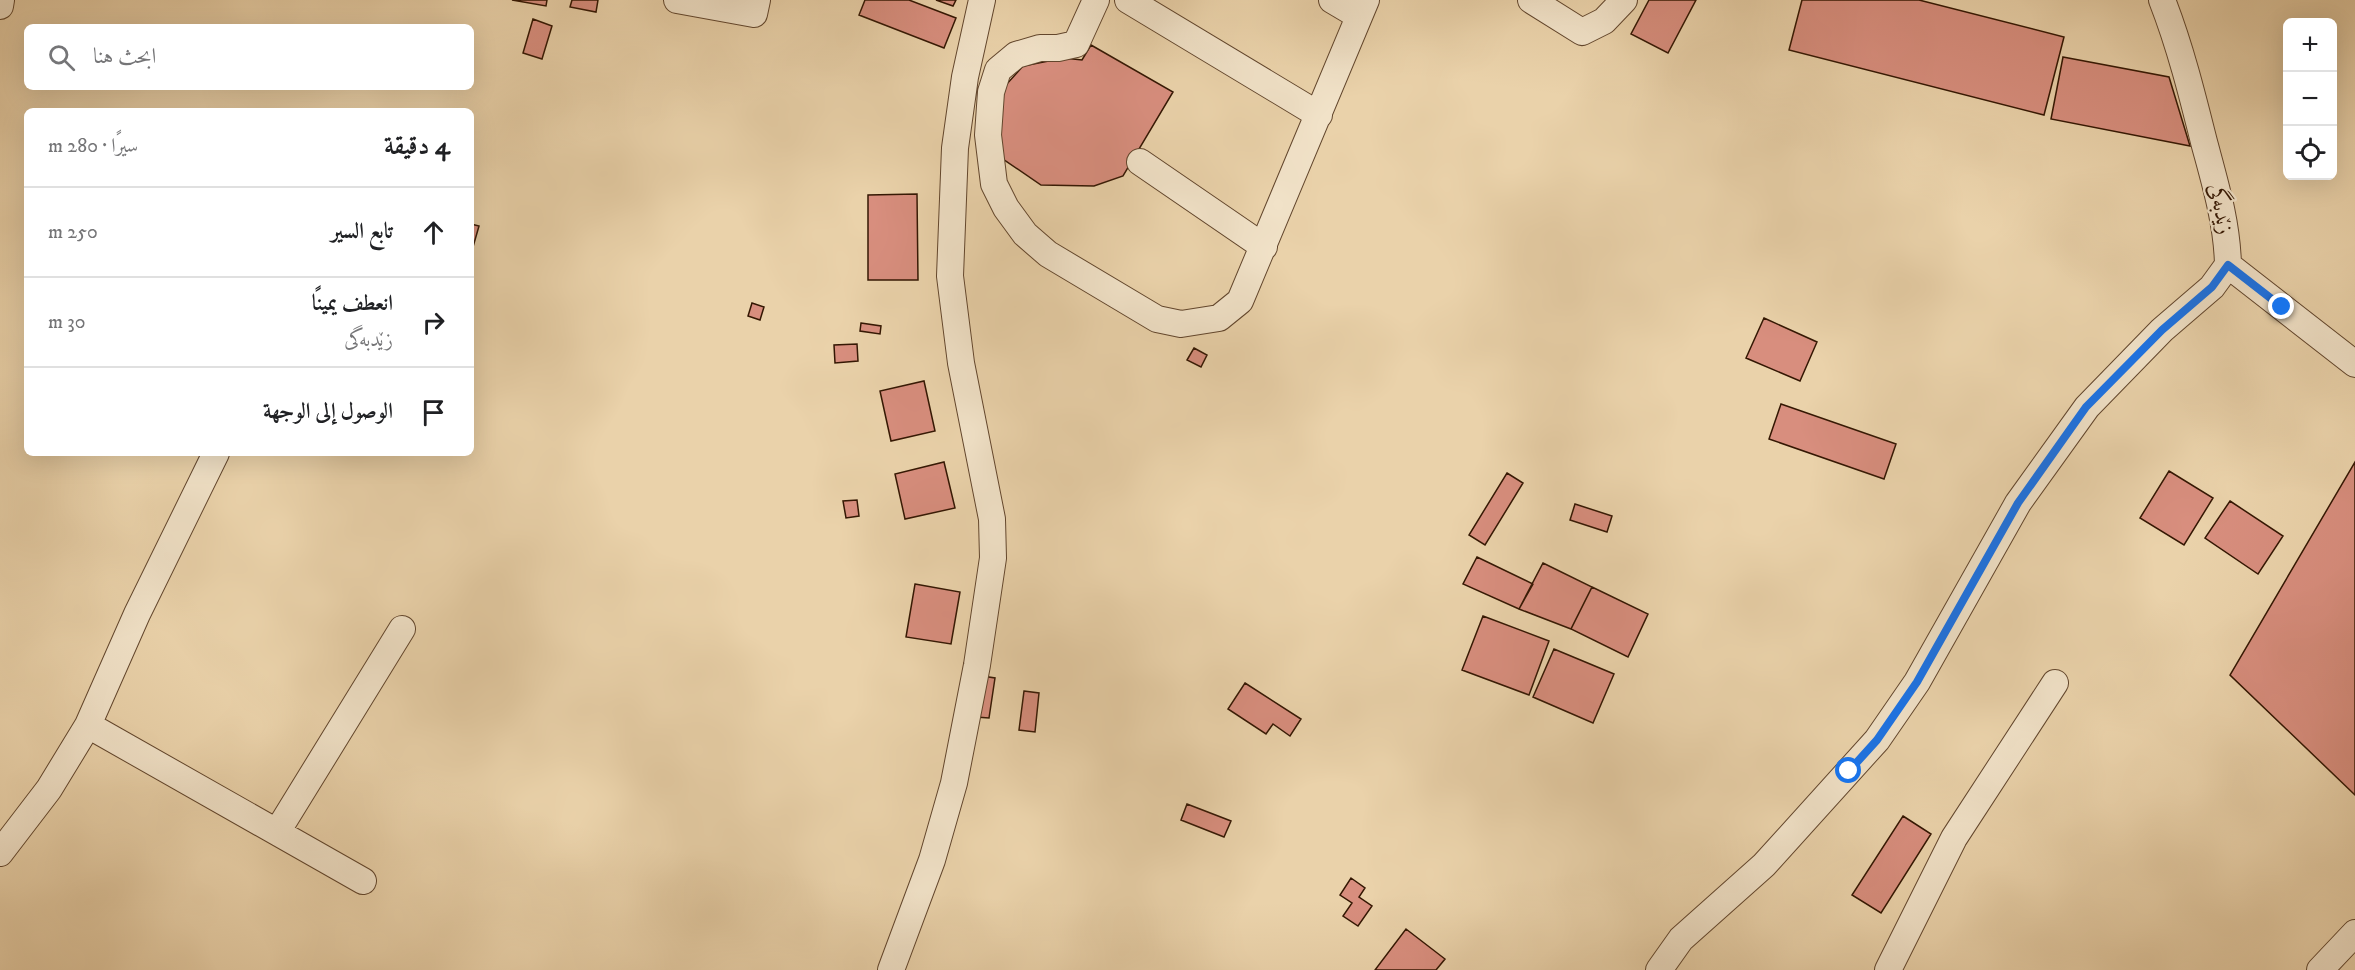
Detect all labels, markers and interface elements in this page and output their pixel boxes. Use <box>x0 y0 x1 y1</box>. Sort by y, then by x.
map controls <box>2283 18 2337 180</box>
button: + <box>2283 18 2337 72</box>
search box <box>24 24 474 90</box>
icon: search <box>45 41 78 74</box>
text: ابحث هنا <box>93 43 156 70</box>
button: − <box>2283 72 2337 126</box>
button: locate <box>2283 126 2337 180</box>
text: 4 دقيقة <box>384 130 450 163</box>
text: سيرًا · 280 m <box>48 134 138 159</box>
street label: زێدبەگی <box>2202 180 2242 237</box>
icon: ahead <box>417 216 450 249</box>
text: تابع السير <box>331 218 393 245</box>
text: 250 m <box>48 220 98 245</box>
text: انعطف يمينًا <box>312 290 393 317</box>
route end <box>2268 293 2294 319</box>
icon: right <box>417 306 450 339</box>
text: 30 m <box>48 310 86 335</box>
text: زێدبەگی <box>344 328 393 353</box>
icon: arrive <box>417 396 450 429</box>
text: الوصول إلى الوجهة <box>263 398 393 425</box>
route start <box>1835 757 1861 783</box>

